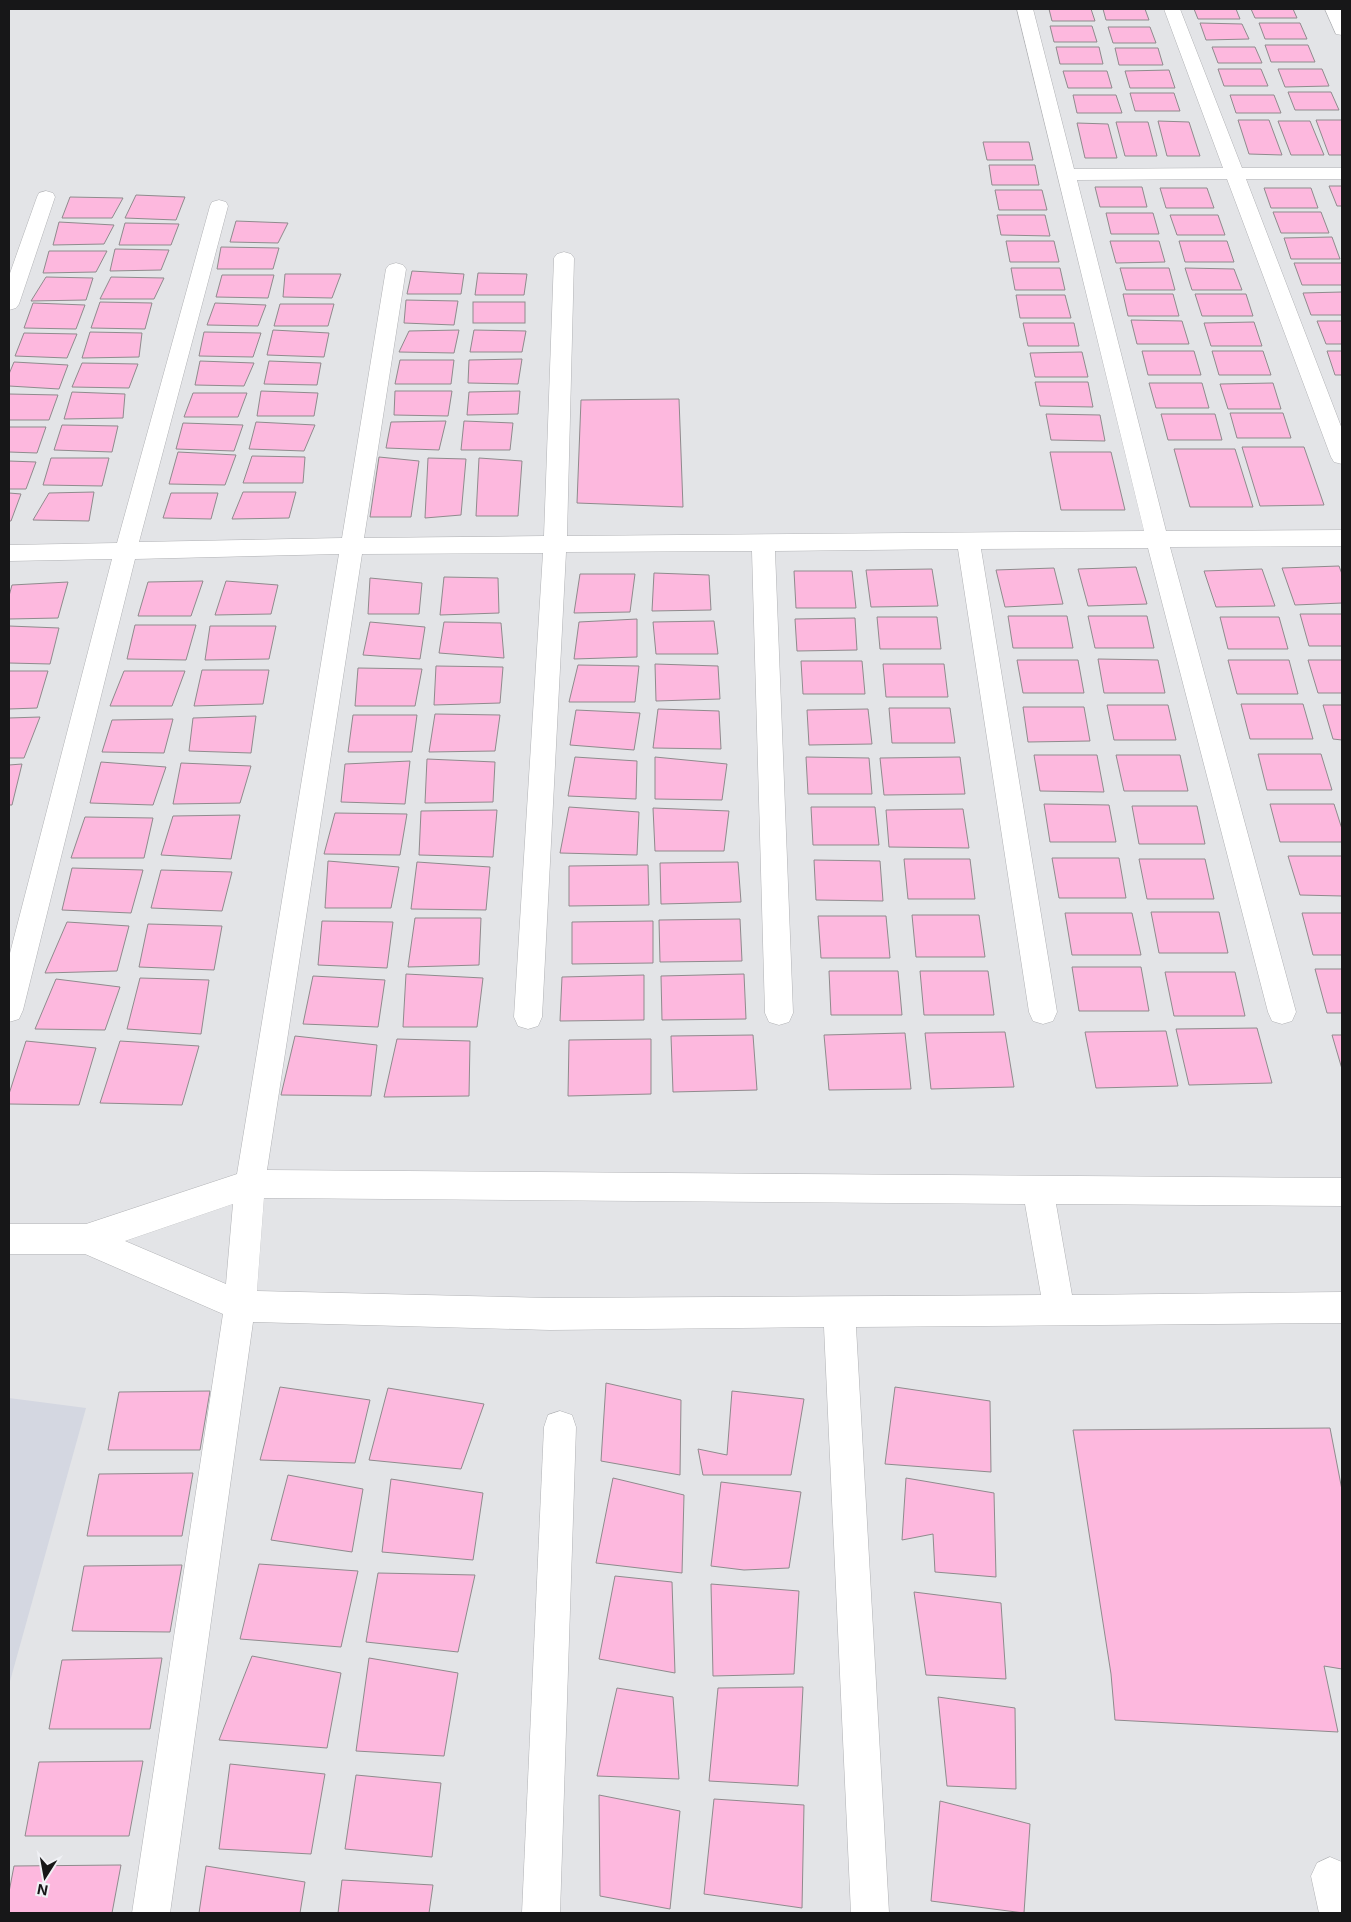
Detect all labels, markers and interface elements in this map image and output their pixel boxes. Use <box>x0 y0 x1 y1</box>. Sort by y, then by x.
north arrow <box>20 1852 70 1902</box>
text: N <box>36 1881 49 1900</box>

